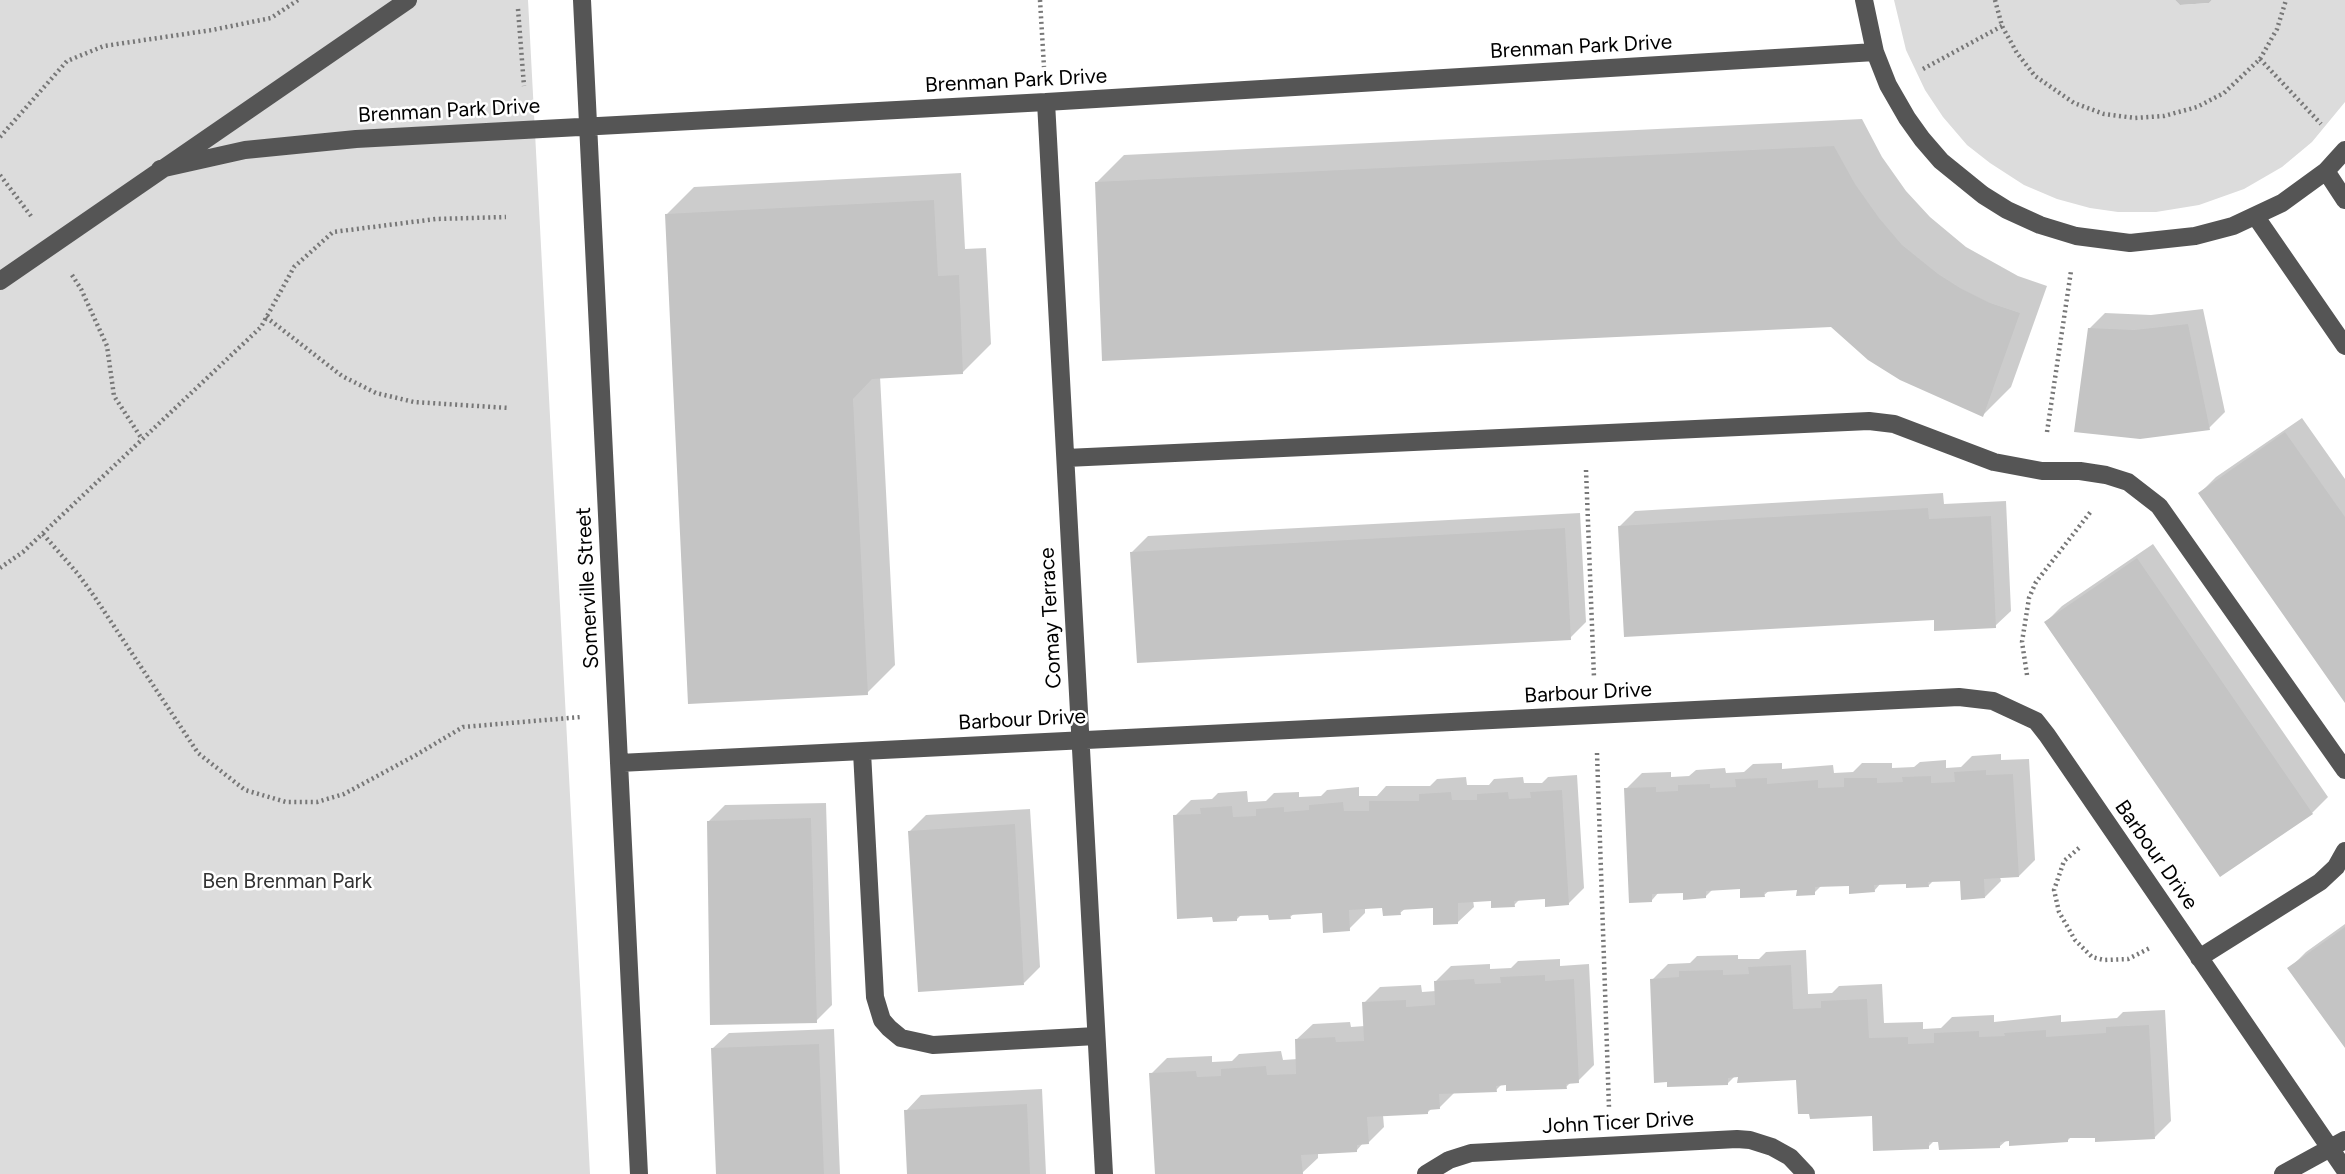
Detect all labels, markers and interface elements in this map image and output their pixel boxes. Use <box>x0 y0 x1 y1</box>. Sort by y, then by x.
street label: Brenman Park Drive <box>1489 30 1673 64</box>
street label: Brenman Park Drive <box>924 64 1108 98</box>
street label: Brenman Park Drive <box>357 94 541 128</box>
street label: Somerville Street <box>571 506 605 670</box>
street label: Comay Terrace <box>1035 547 1067 689</box>
street label: Barbour Drive <box>1524 677 1652 709</box>
street label: Barbour Drive <box>958 704 1086 736</box>
street label: Barbour Drive <box>2109 795 2203 915</box>
park label: Ben Brenman Park <box>202 869 372 895</box>
street label: John Ticer Drive <box>1542 1106 1694 1140</box>

